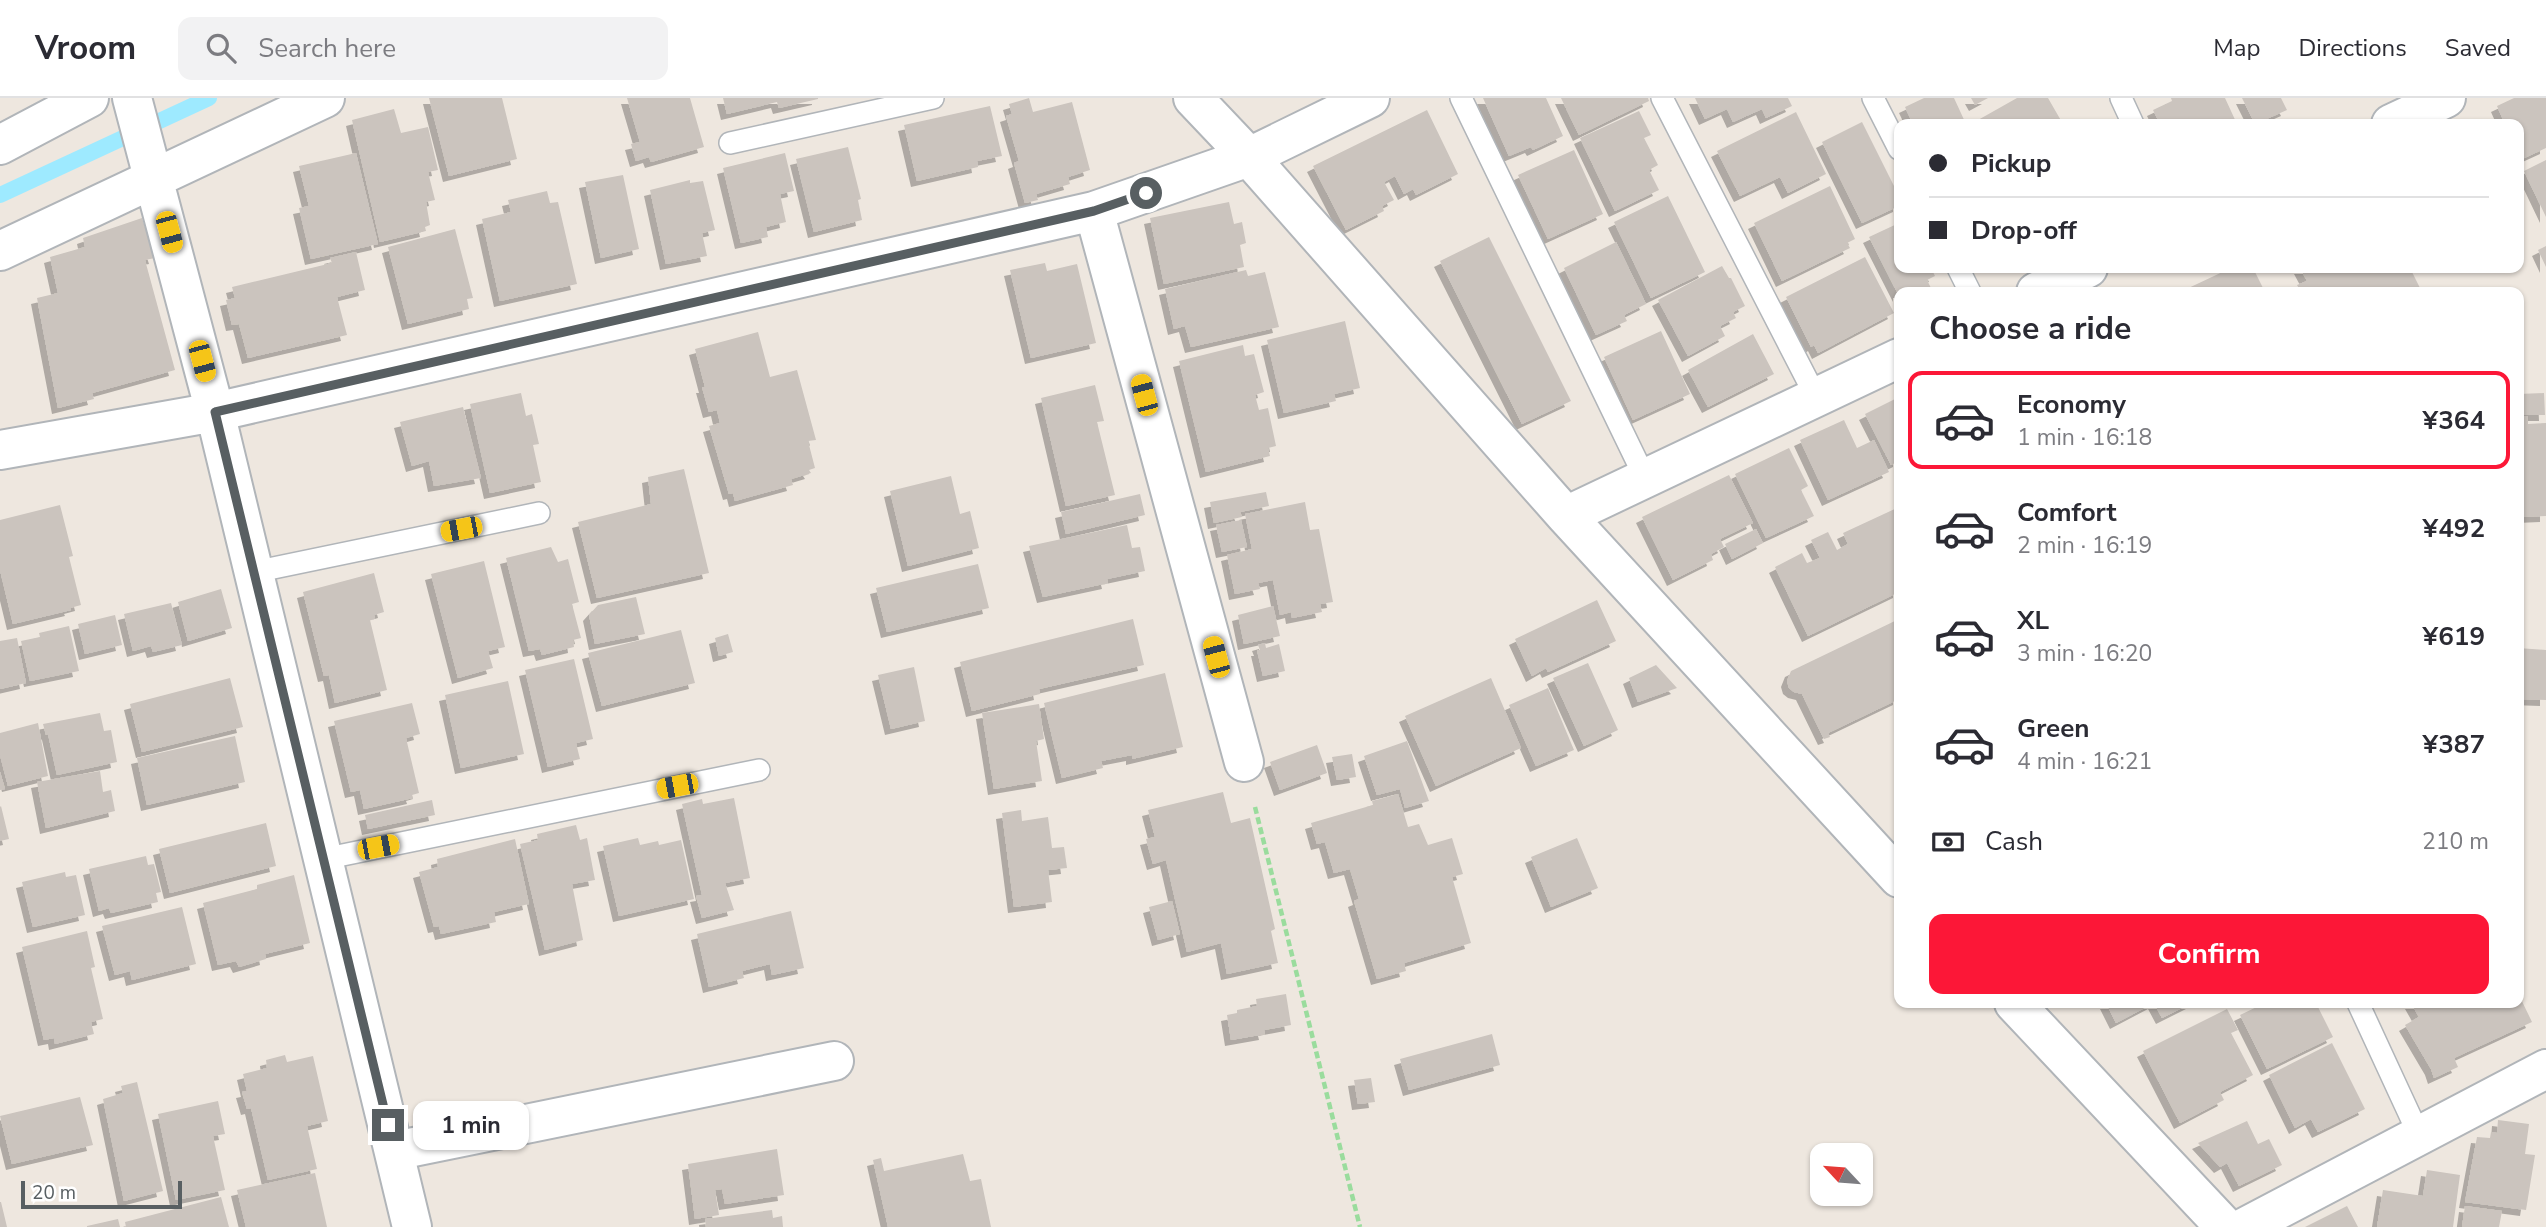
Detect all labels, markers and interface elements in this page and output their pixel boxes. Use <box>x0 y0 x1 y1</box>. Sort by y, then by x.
search box <box>178 17 668 80</box>
text: Vroom <box>35 26 136 71</box>
icon: search <box>202 29 240 67</box>
text: Search here <box>258 31 396 66</box>
text: Map <box>2213 32 2260 64</box>
text: Directions <box>2298 32 2407 64</box>
text: Saved <box>2445 32 2511 64</box>
text: Pickup <box>1971 146 2051 181</box>
route start <box>1130 177 1162 209</box>
car <box>154 209 185 255</box>
text: Drop-off <box>1971 213 2077 248</box>
text: Choose a ride <box>1929 307 2131 350</box>
car <box>187 338 218 384</box>
car <box>1129 372 1160 418</box>
text: Economy <box>2017 387 2126 422</box>
icon: car <box>1933 389 1996 452</box>
text: ¥364 <box>2423 403 2485 438</box>
text: 1 min · 16:18 <box>2017 422 2152 453</box>
text: Comfort <box>2017 495 2117 530</box>
icon: car <box>1933 497 1996 560</box>
text: ¥492 <box>2423 511 2485 546</box>
car <box>439 515 484 543</box>
text: 2 min · 16:19 <box>2017 530 2152 561</box>
text: XL <box>2017 603 2049 638</box>
icon: car <box>1933 605 1996 668</box>
text: ¥619 <box>2423 619 2485 654</box>
car <box>1201 634 1232 680</box>
text: 3 min · 16:20 <box>2017 638 2152 669</box>
text: Green <box>2017 711 2090 746</box>
icon: car <box>1933 713 1996 776</box>
text: ¥387 <box>2423 727 2485 762</box>
text: 4 min · 16:21 <box>2017 746 2152 777</box>
car <box>655 772 700 800</box>
icon: cash <box>1929 823 1967 861</box>
text: Cash <box>1985 824 2043 859</box>
text: 210 m <box>2422 826 2489 857</box>
car <box>356 833 401 861</box>
button: Confirm <box>1929 914 2489 994</box>
callout: 1 min <box>412 1100 528 1150</box>
route end <box>372 1109 404 1141</box>
text: 1 min <box>441 1110 501 1141</box>
north arrow <box>1810 1143 1872 1206</box>
map controls <box>1810 1143 1873 1206</box>
scale bar <box>21 1178 182 1210</box>
text: 20 m <box>32 1180 76 1206</box>

